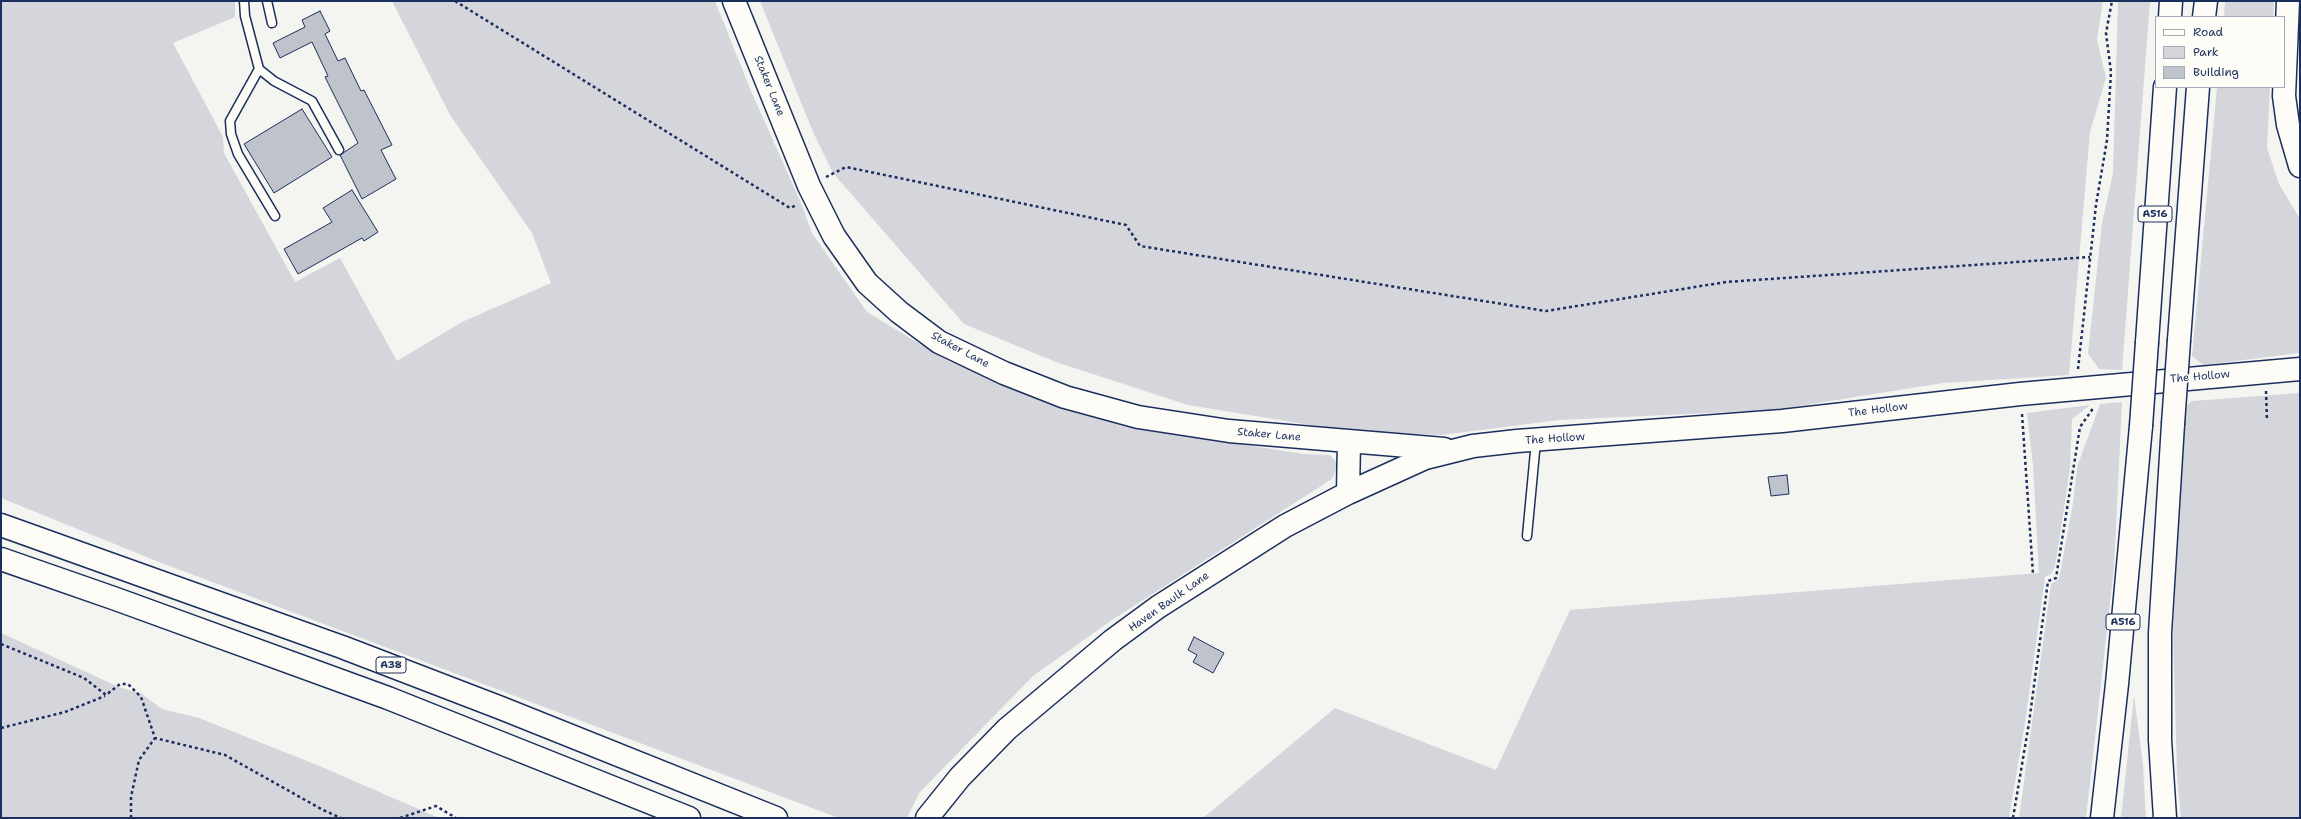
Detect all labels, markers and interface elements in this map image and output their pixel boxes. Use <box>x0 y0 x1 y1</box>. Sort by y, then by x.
legend <box>2155 16 2285 88</box>
text: Road <box>2193 24 2223 40</box>
text: Park <box>2193 44 2219 60</box>
street label: Staker Lane <box>751 54 787 118</box>
text: Building <box>2193 64 2239 80</box>
road number: A516 <box>2138 206 2172 222</box>
street label: Staker Lane <box>929 329 991 371</box>
street label: The Hollow <box>2169 368 2231 386</box>
street label: The Hollow <box>1847 400 1909 420</box>
street label: Staker Lane <box>1237 426 1301 444</box>
street label: The Hollow <box>1525 430 1585 448</box>
street label: Haven Baulk Lane <box>1126 569 1212 635</box>
road number: A516 <box>2106 614 2140 630</box>
road number: A38 <box>376 657 406 673</box>

